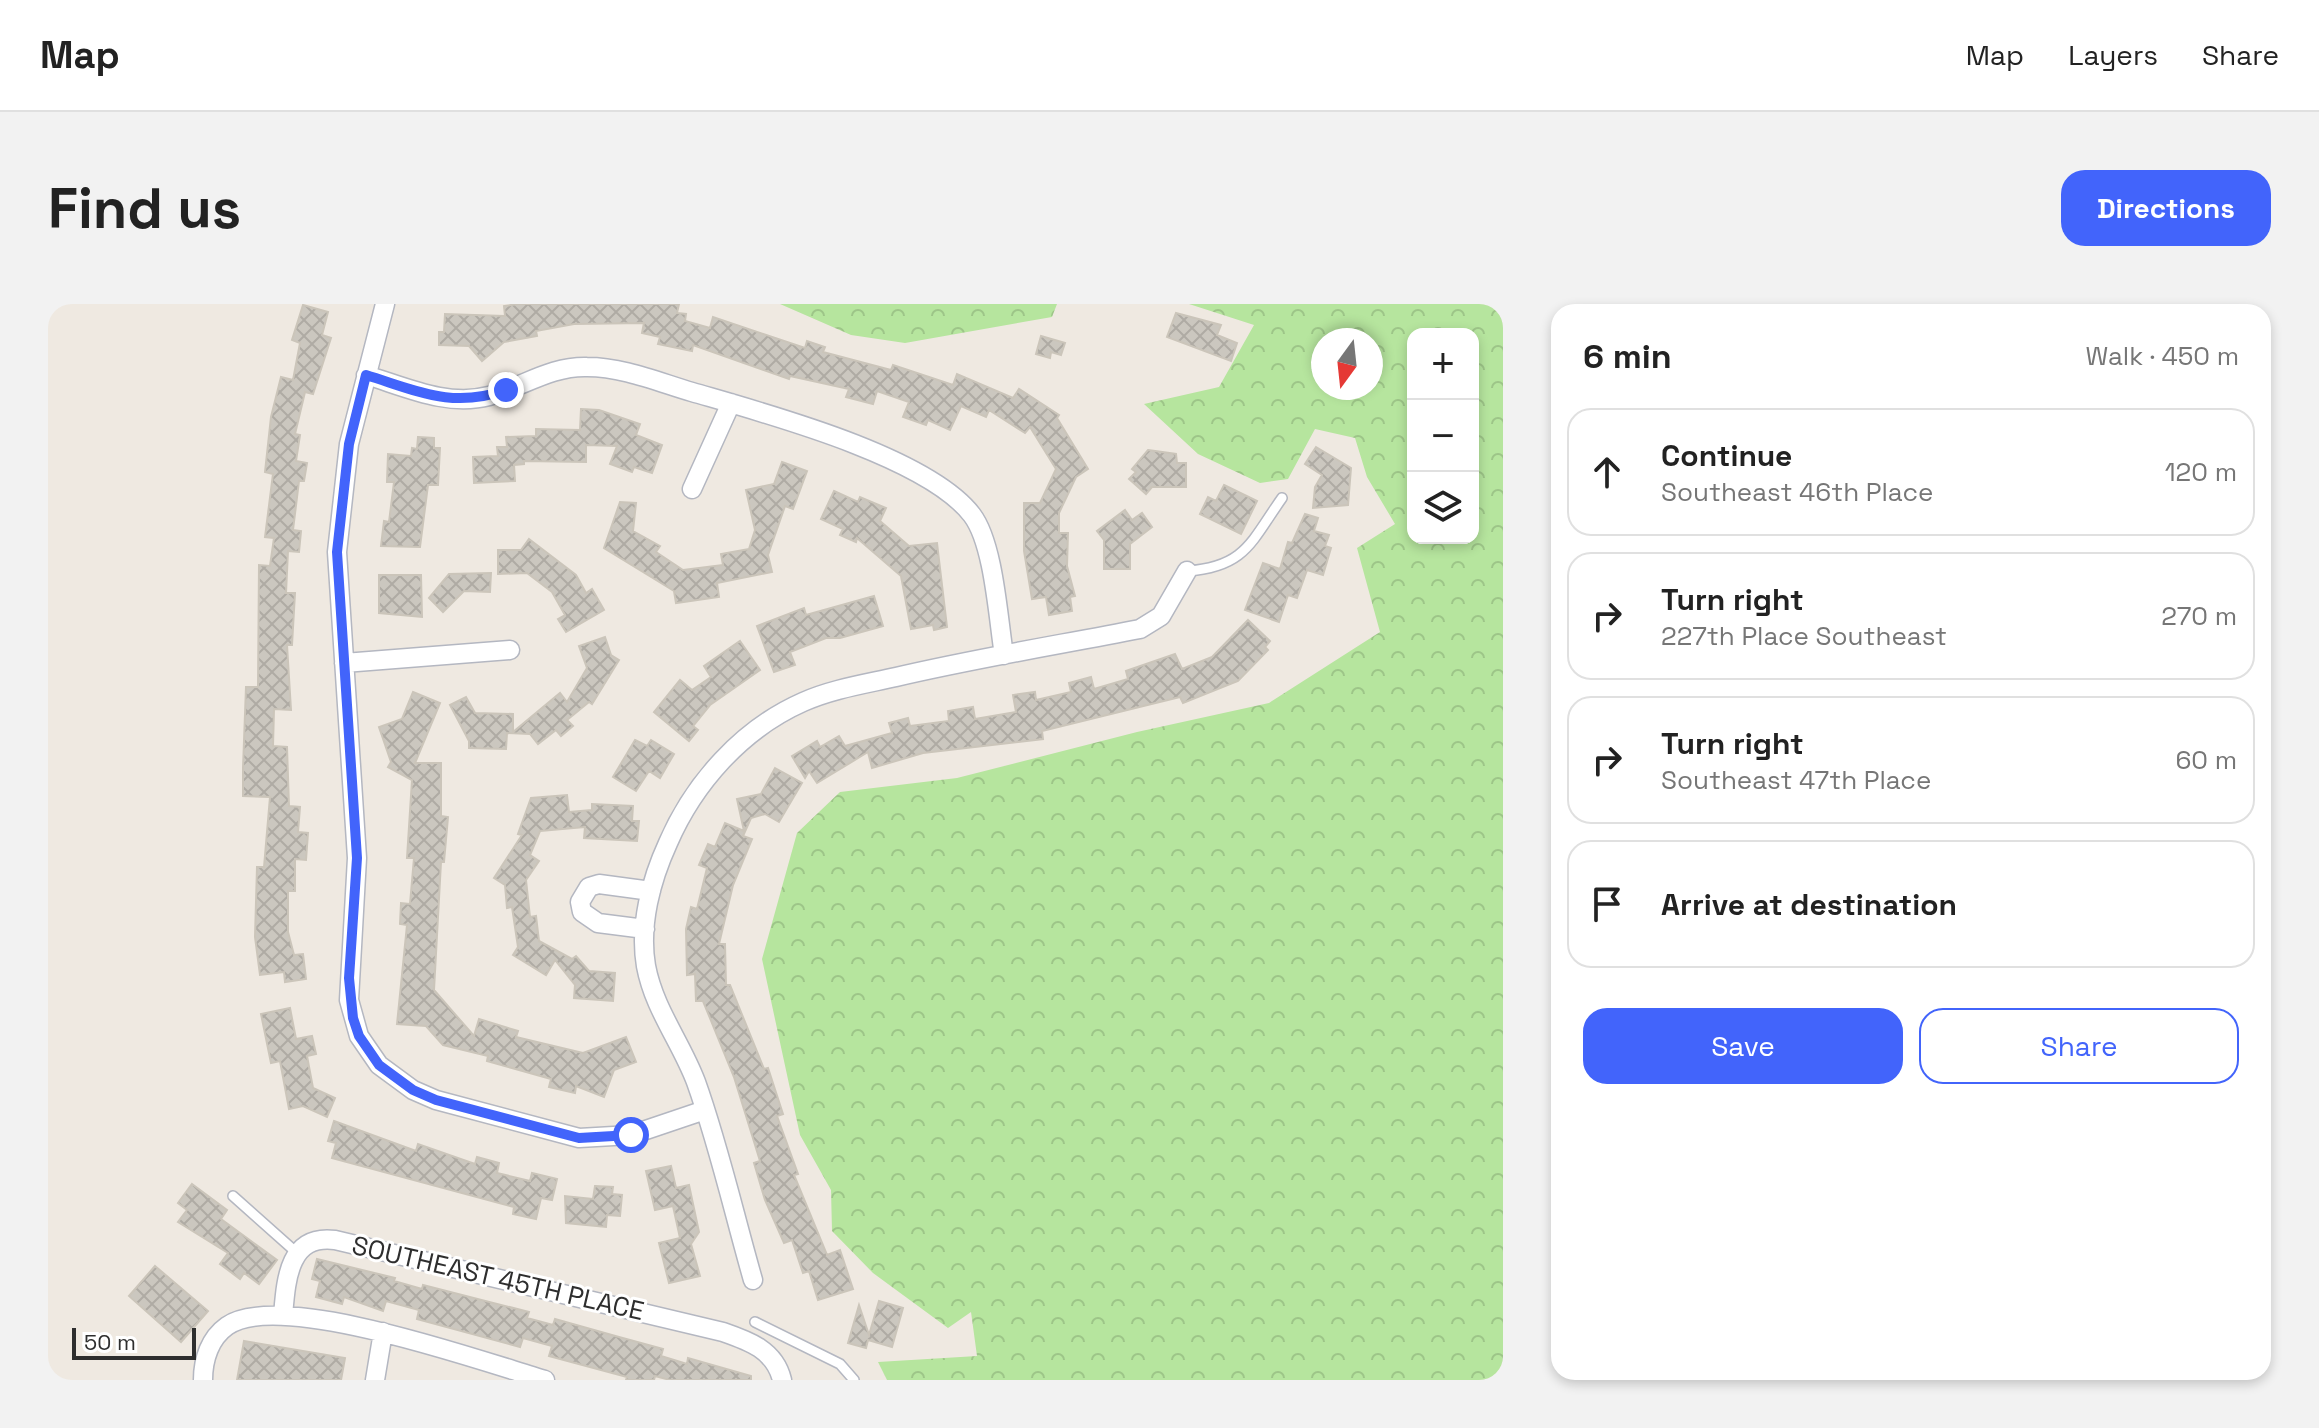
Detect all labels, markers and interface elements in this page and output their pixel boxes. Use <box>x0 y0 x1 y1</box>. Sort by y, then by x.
text: Map <box>40 31 120 79</box>
text: Map <box>1966 37 2024 73</box>
text: Layers <box>2068 37 2158 73</box>
text: Share <box>2202 37 2279 73</box>
button: Directions <box>2061 170 2271 246</box>
text: Find us <box>48 173 241 244</box>
north arrow <box>1311 328 1383 400</box>
map controls <box>1407 328 1479 544</box>
button: + <box>1407 328 1479 400</box>
text: 6 min <box>1583 335 1672 378</box>
text: Walk · 450 m <box>2085 339 2239 373</box>
route end <box>488 372 524 408</box>
button: − <box>1407 400 1479 472</box>
text: Continue <box>1661 436 1792 475</box>
icon: ahead <box>1585 450 1629 494</box>
text: 120 m <box>2165 455 2237 489</box>
button: layers <box>1407 472 1479 544</box>
text: Southeast 46th Place <box>1661 475 1933 509</box>
text: Turn right <box>1661 580 1804 619</box>
icon: right <box>1585 594 1629 638</box>
text: 270 m <box>2161 599 2237 633</box>
text: 227th Place Southeast <box>1661 619 1947 653</box>
text: Turn right <box>1661 724 1804 763</box>
icon: right <box>1585 738 1629 782</box>
text: 60 m <box>2175 743 2237 777</box>
text: Southeast 47th Place <box>1661 763 1931 797</box>
icon: arrive <box>1585 882 1629 926</box>
text: Arrive at destination <box>1661 885 1957 924</box>
button: Save <box>1583 1008 1903 1084</box>
button: Share <box>1919 1008 2239 1084</box>
route start <box>613 1117 649 1153</box>
street label: SOUTHEAST 45TH PLACE <box>349 1228 647 1328</box>
scale bar <box>72 1324 196 1360</box>
text: 50 m <box>84 1328 136 1356</box>

